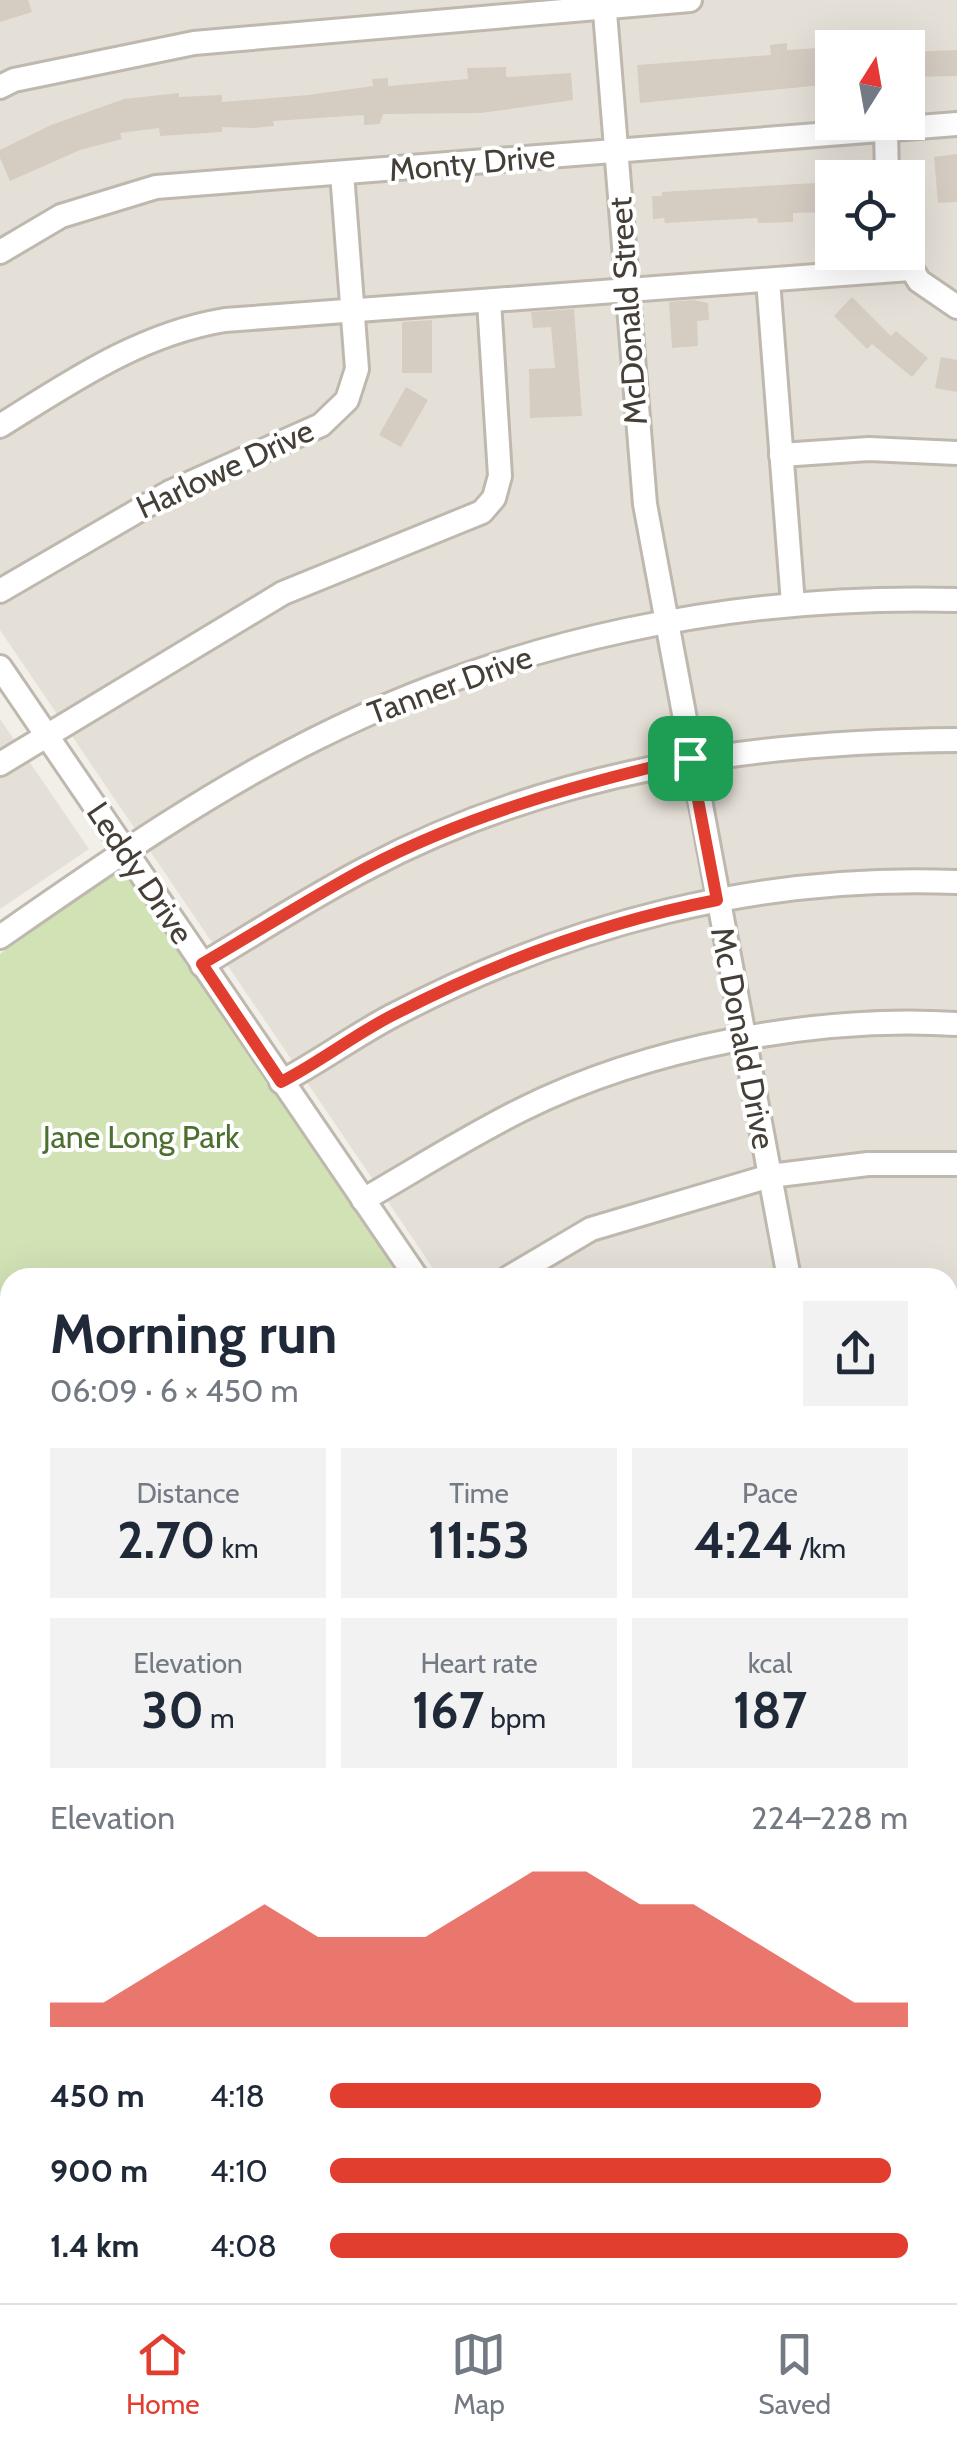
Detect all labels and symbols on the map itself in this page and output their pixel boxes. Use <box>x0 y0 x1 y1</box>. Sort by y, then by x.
north arrow <box>815 30 925 140</box>
street label: Monty Drive <box>387 136 557 189</box>
street label: McDonald Street <box>600 196 655 426</box>
street label: Harlowe Drive <box>130 411 320 527</box>
street label: Tanner Drive <box>362 637 537 732</box>
pin <box>648 716 733 801</box>
street label: Leddy Drive <box>79 794 202 951</box>
street label: Mc Donald Drive <box>703 924 784 1152</box>
park label: Jane Long Park <box>42 1117 240 1156</box>

